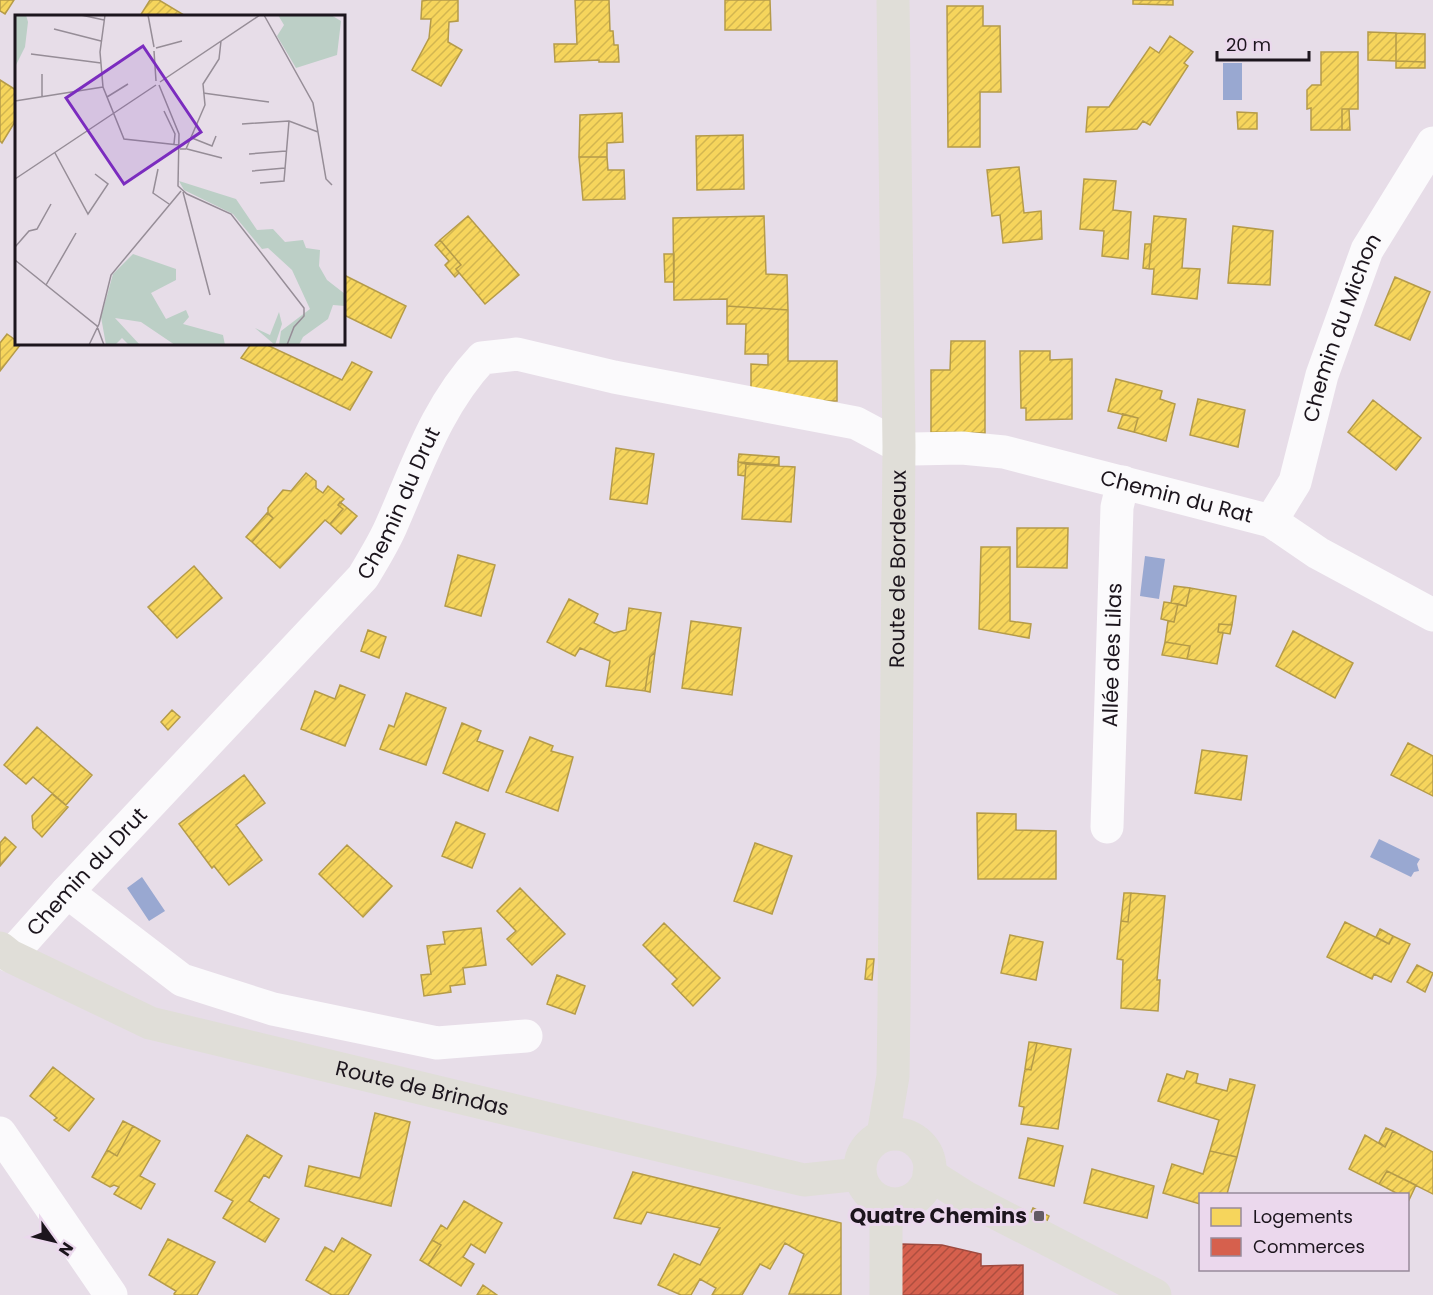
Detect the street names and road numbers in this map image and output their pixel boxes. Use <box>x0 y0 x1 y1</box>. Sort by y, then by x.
street label: Chemin du Michon <box>1296 228 1388 425</box>
street label: Chemin du Drut <box>350 422 447 585</box>
street label: Chemin du Rat <box>1097 462 1256 530</box>
street label: Route de Bordeaux <box>882 470 913 668</box>
street label: Allée des Lilas <box>1095 582 1129 728</box>
street label: Chemin du Drut <box>20 801 153 942</box>
street label: Route de Brindas <box>333 1053 512 1123</box>

